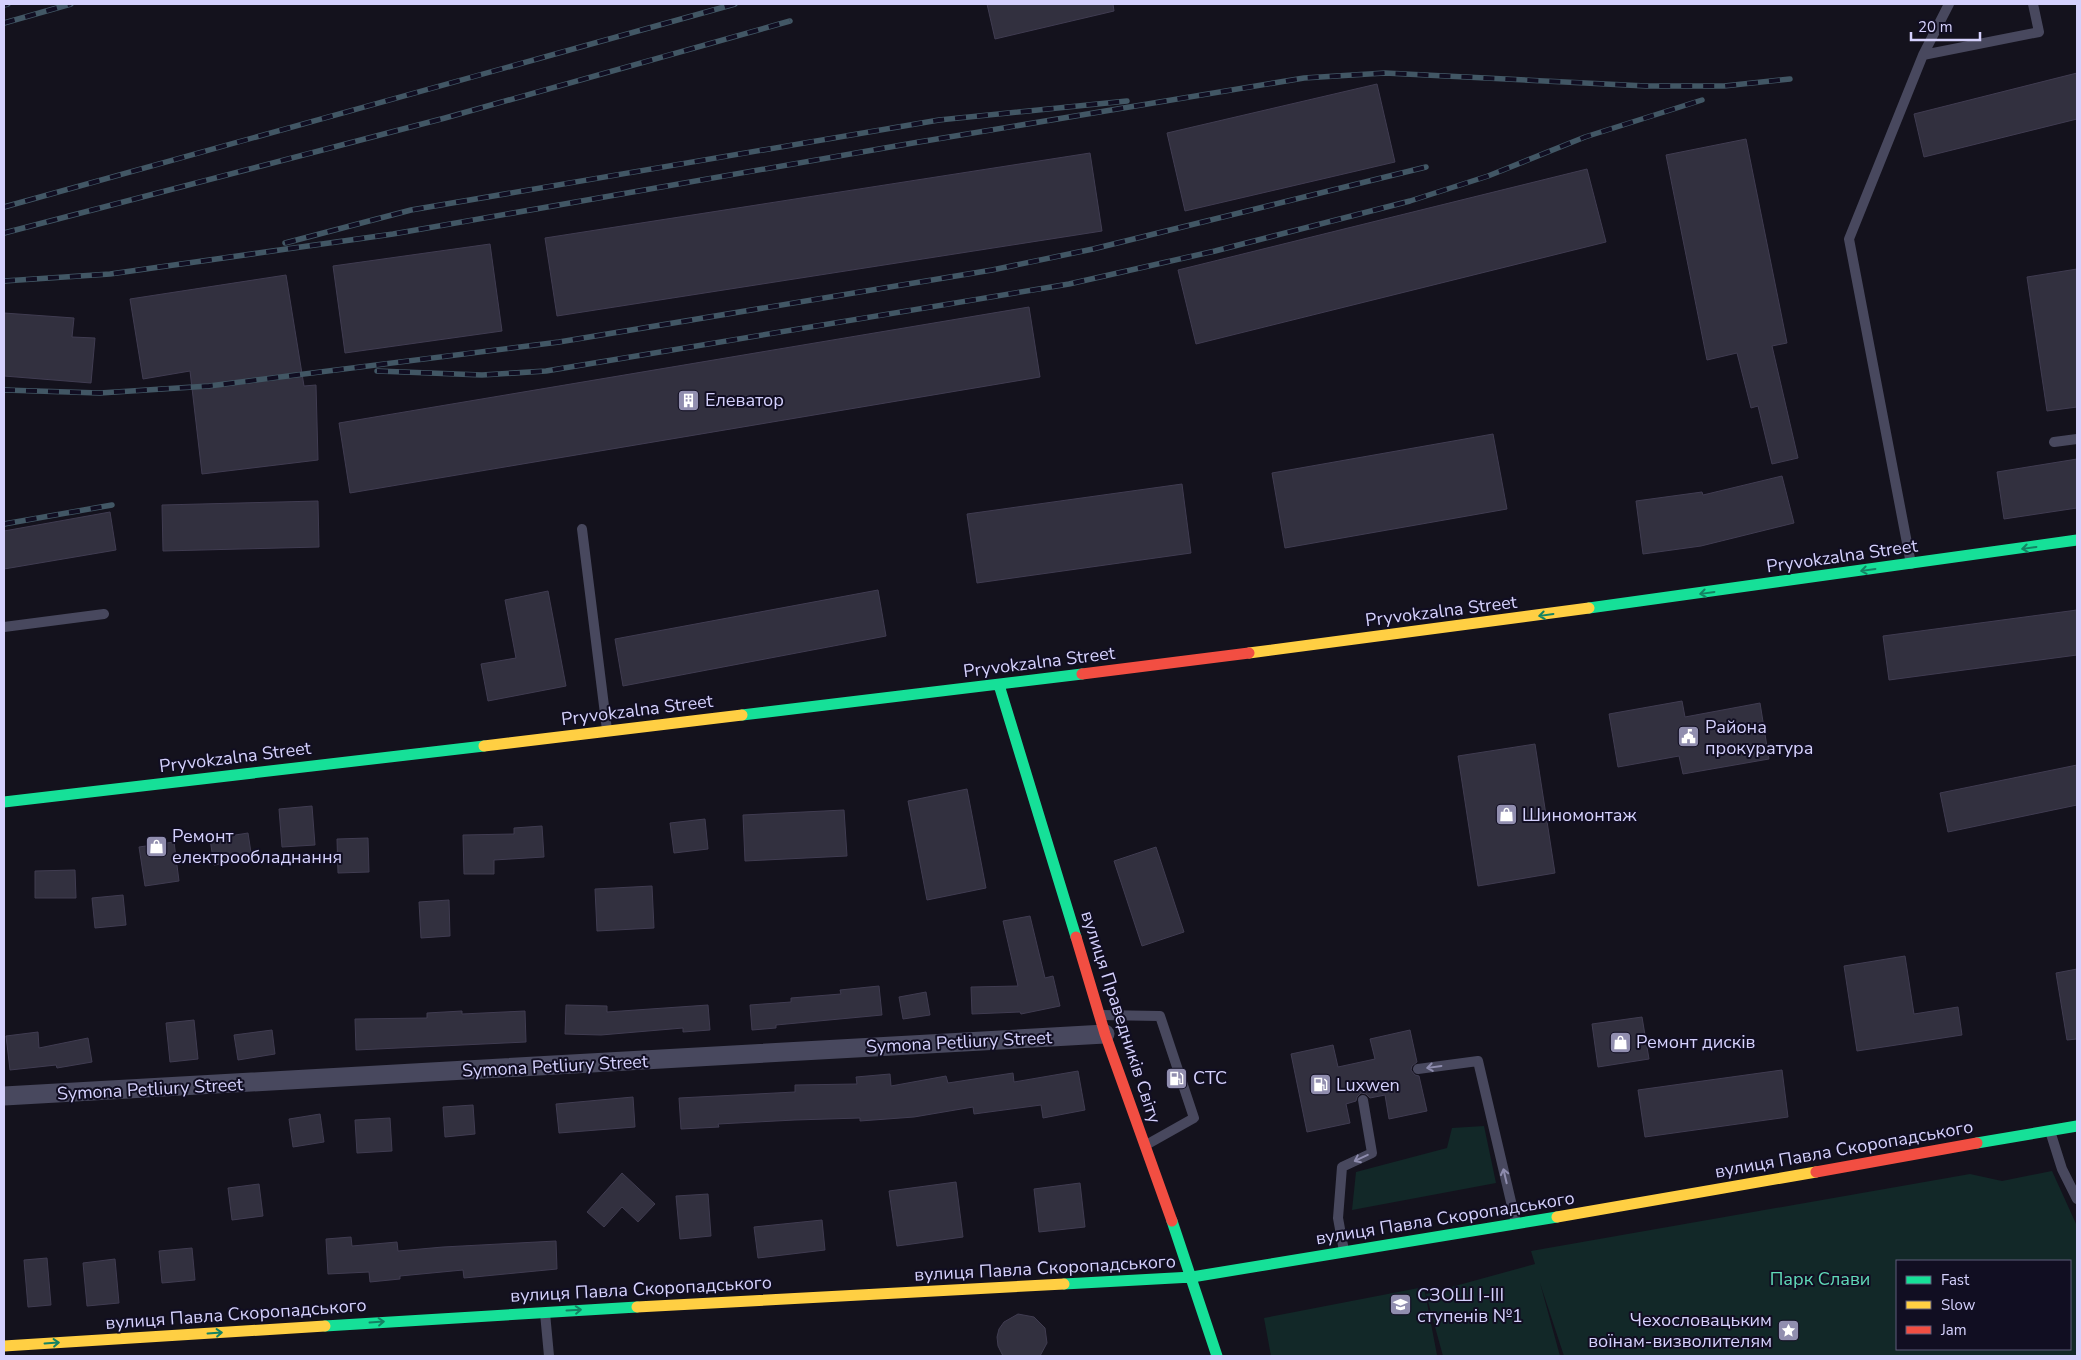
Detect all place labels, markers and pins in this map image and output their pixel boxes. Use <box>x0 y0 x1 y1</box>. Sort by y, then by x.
building icon: Елеватор <box>677 388 701 412</box>
place label: Елеватор <box>705 388 784 412</box>
place label: Района прокуратура <box>1705 715 1813 760</box>
public building icon: Района прокуратура <box>1677 725 1701 749</box>
shop icon: Шиномонтаж <box>1494 803 1518 827</box>
place label: Шиномонтаж <box>1522 803 1638 827</box>
place label: Ремонт електрообладнання <box>172 824 342 869</box>
shop icon: Ремонт електрообладнання <box>144 834 168 858</box>
shop icon: Ремонт дисків <box>1608 1030 1632 1054</box>
place label: Ремонт дисків <box>1636 1030 1756 1054</box>
fuel station icon: СТС <box>1165 1066 1189 1090</box>
place label: СТС <box>1193 1066 1227 1090</box>
fuel station icon: Luxwen <box>1308 1073 1332 1097</box>
place label: Luxwen <box>1336 1073 1400 1097</box>
place label: СЗОШ І-ІІІ ступенів №1 <box>1417 1283 1523 1328</box>
school or university icon: СЗОШ І-ІІІ ступенів №1 <box>1389 1293 1413 1317</box>
place label: Чехословацьким воїнам-визволителям <box>1588 1308 1772 1353</box>
place icon: Чехословацьким воїнам-визволителям <box>1776 1318 1800 1342</box>

